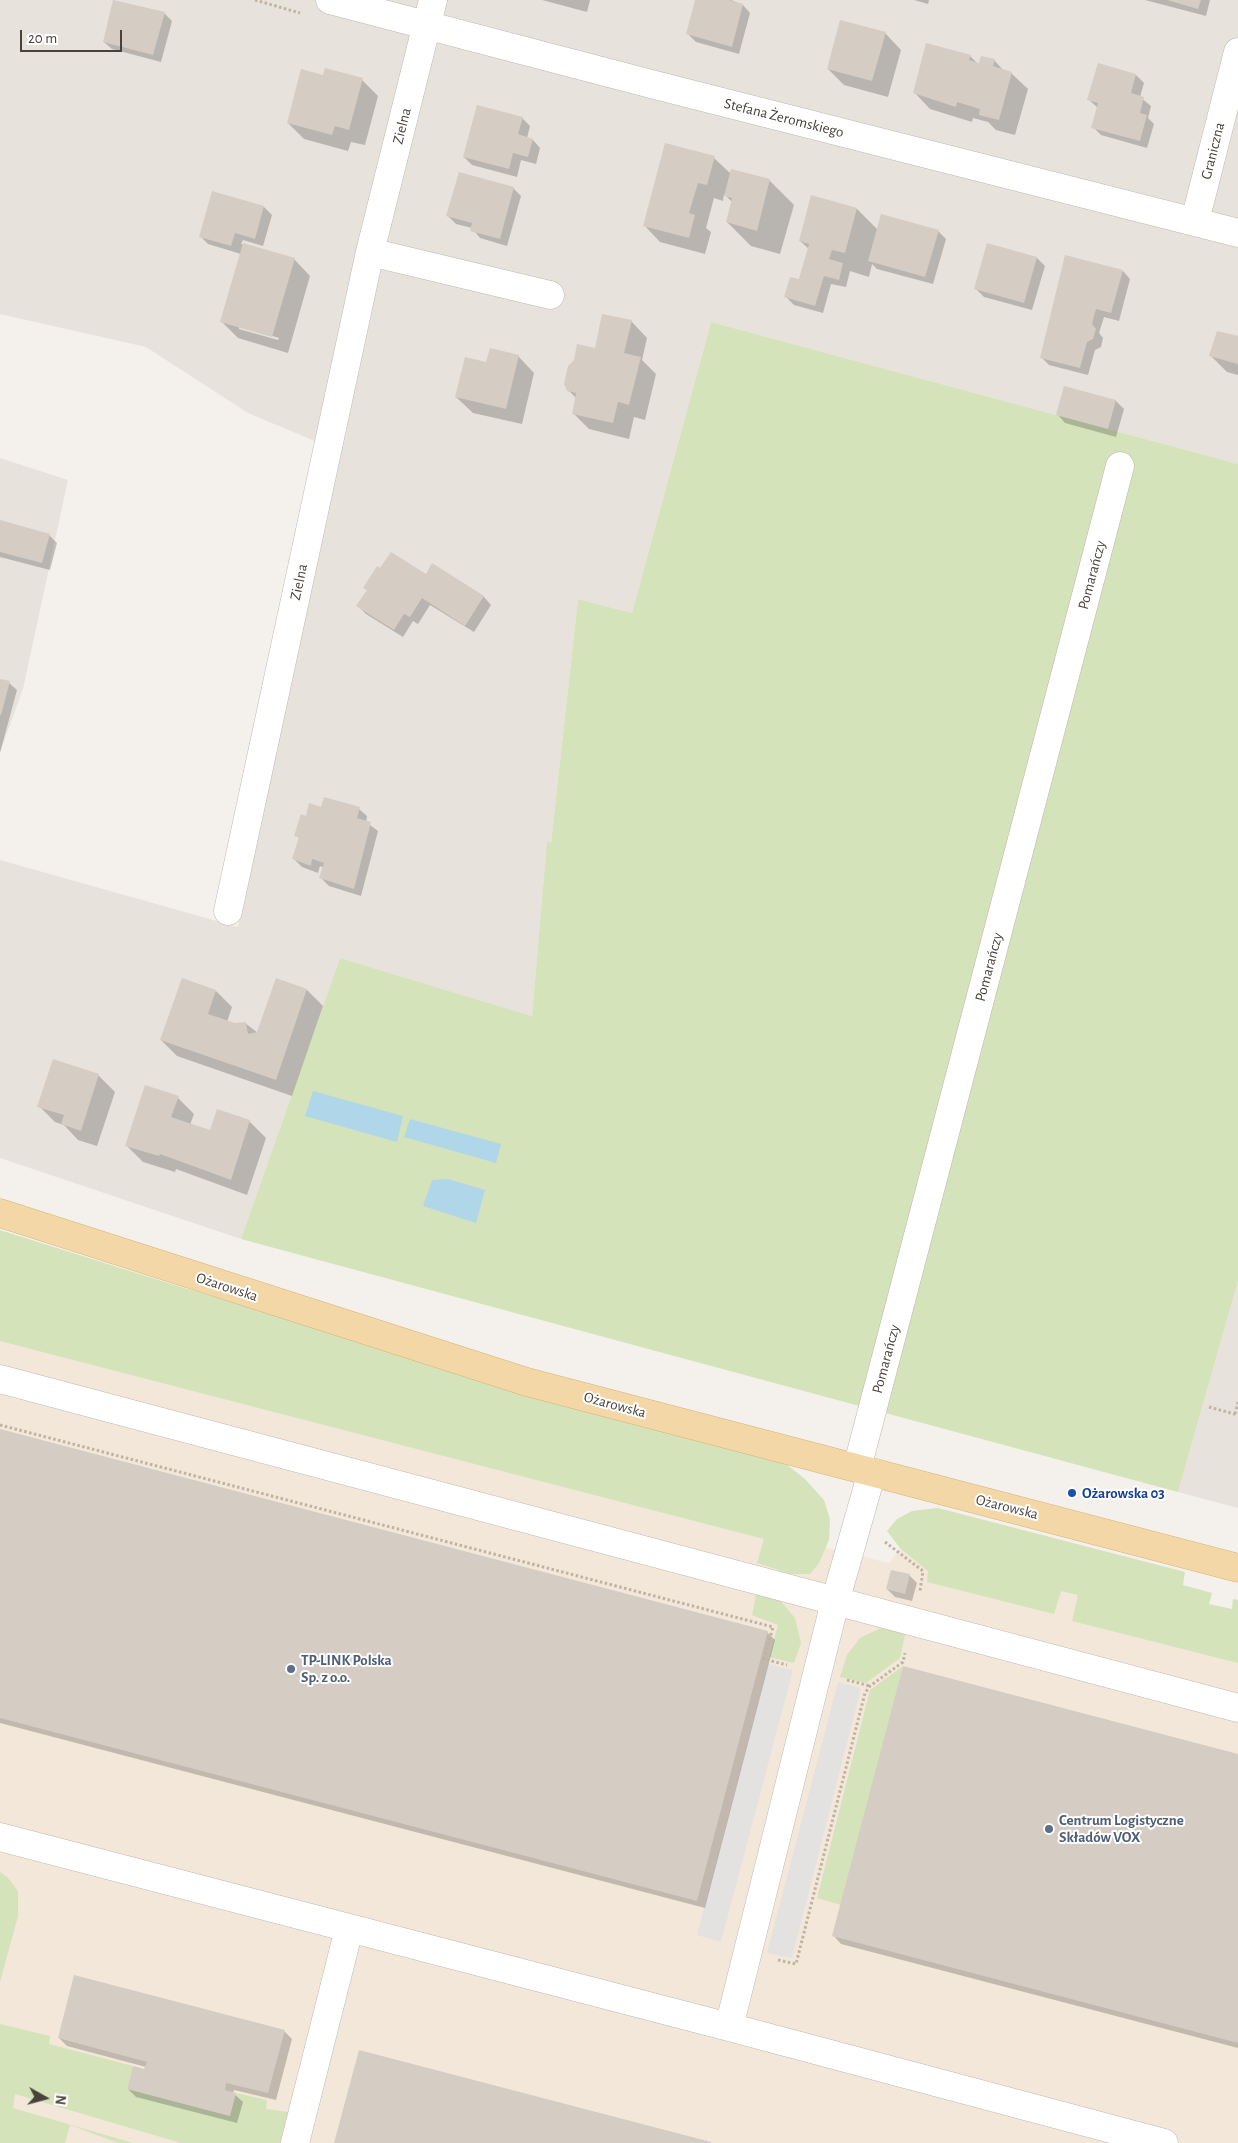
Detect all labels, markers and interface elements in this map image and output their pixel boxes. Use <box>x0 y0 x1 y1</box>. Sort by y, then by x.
scale bar <box>22 20 125 52</box>
text: 20 m <box>28 31 57 46</box>
street label: Stefana Żeromskiego <box>722 94 846 142</box>
street label: Zielna <box>389 106 415 146</box>
street label: Graniczna <box>1197 121 1229 181</box>
street label: Pomarańczy <box>1074 539 1110 611</box>
street label: Zielna <box>286 562 312 602</box>
street label: Pomarańczy <box>971 931 1007 1003</box>
street label: Ożarowska <box>194 1269 260 1305</box>
street label: Pomarańczy <box>868 1323 904 1395</box>
street label: Ożarowska <box>582 1388 648 1422</box>
place label: Ożarowska 03 <box>1082 1484 1165 1502</box>
marker: Ożarowska 03 <box>1066 1487 1078 1499</box>
street label: Ożarowska <box>974 1491 1040 1523</box>
place label: TP-LINK Polska Sp. z o.o. <box>301 1651 392 1686</box>
marker: TP-LINK Polska Sp. z o.o. <box>285 1663 297 1675</box>
place label: Centrum Logistyczne Składów VOX <box>1059 1811 1184 1846</box>
marker: Centrum Logistyczne Składów VOX <box>1043 1823 1055 1835</box>
north arrow <box>20 2073 70 2123</box>
text: N <box>52 2094 67 2106</box>

